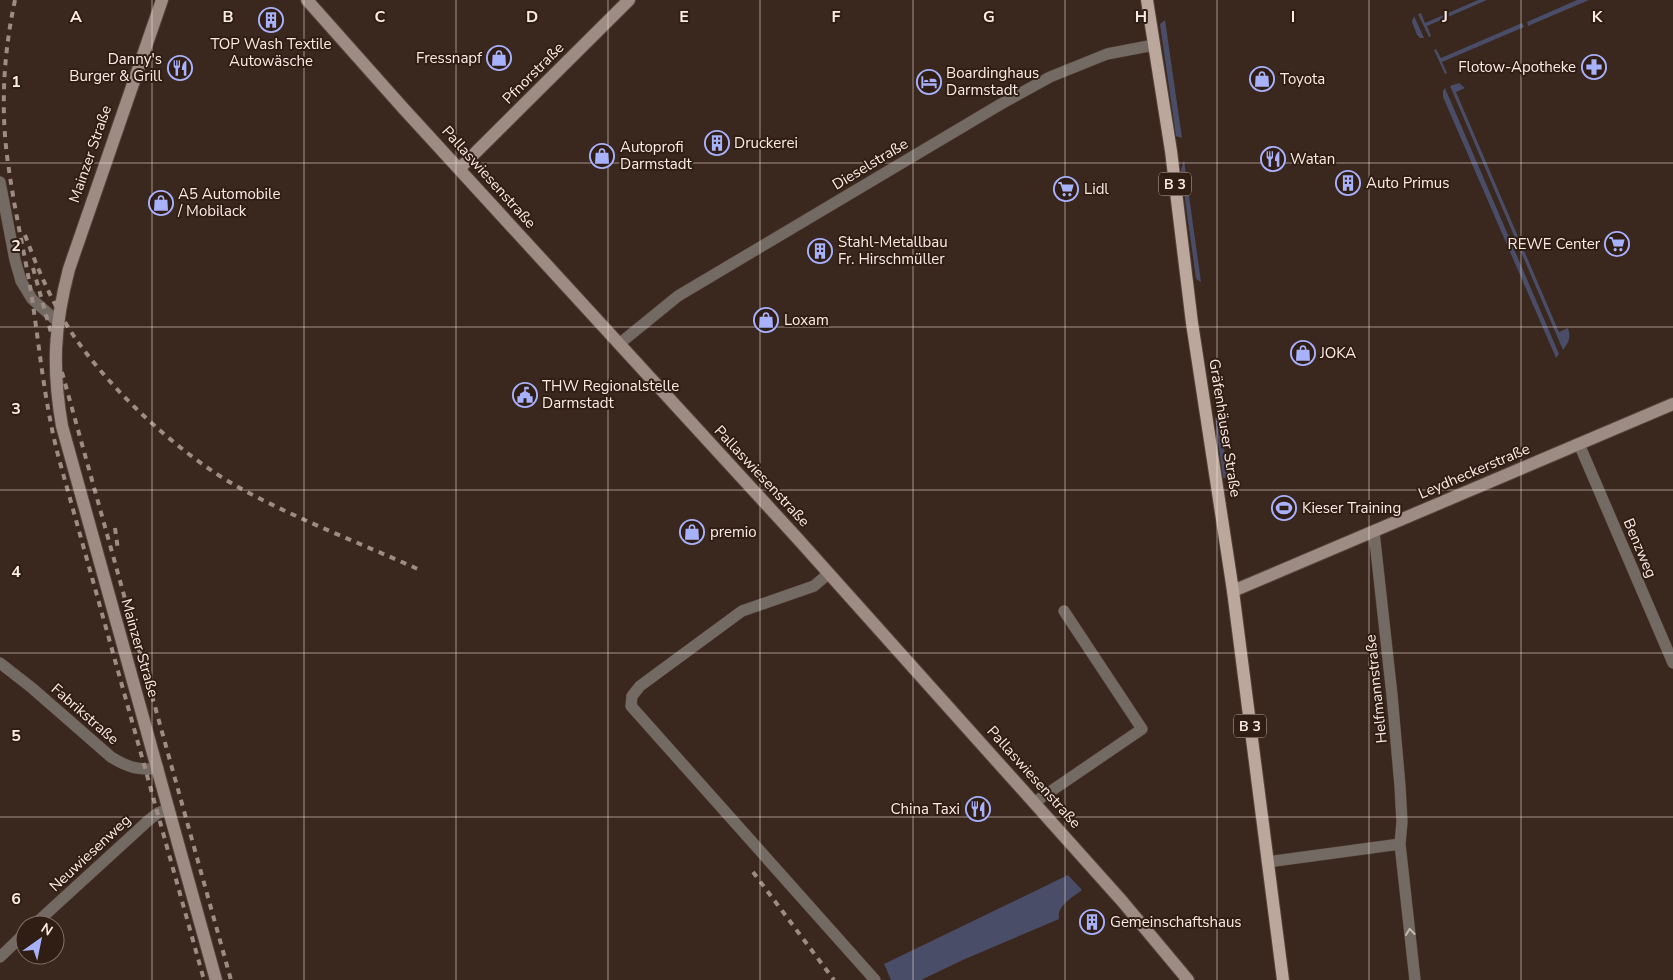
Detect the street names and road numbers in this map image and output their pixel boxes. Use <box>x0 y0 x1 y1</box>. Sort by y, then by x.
street label: Pfnorstraße <box>498 38 568 108</box>
street label: Mainzer Straße <box>64 103 116 205</box>
street label: Pallaswiesenstraße <box>438 121 540 233</box>
street label: Dieselstraße <box>828 134 912 194</box>
road number: B 3 <box>1159 172 1191 195</box>
street label: Gräfenhäuser Straße <box>1204 357 1246 499</box>
street label: Pallaswiesenstraße <box>710 421 814 531</box>
street label: Leydheckerstraße <box>1415 439 1533 503</box>
street label: Benzweg <box>1619 515 1661 581</box>
street label: Mainzer Straße <box>116 596 164 700</box>
street label: Helfmannstraße <box>1360 634 1392 744</box>
street label: Fabrikstraße <box>47 679 123 749</box>
road number: B 3 <box>1234 714 1266 738</box>
street label: Pallaswiesenstraße <box>983 721 1085 833</box>
street label: Neuwiesenweg <box>45 810 135 896</box>

